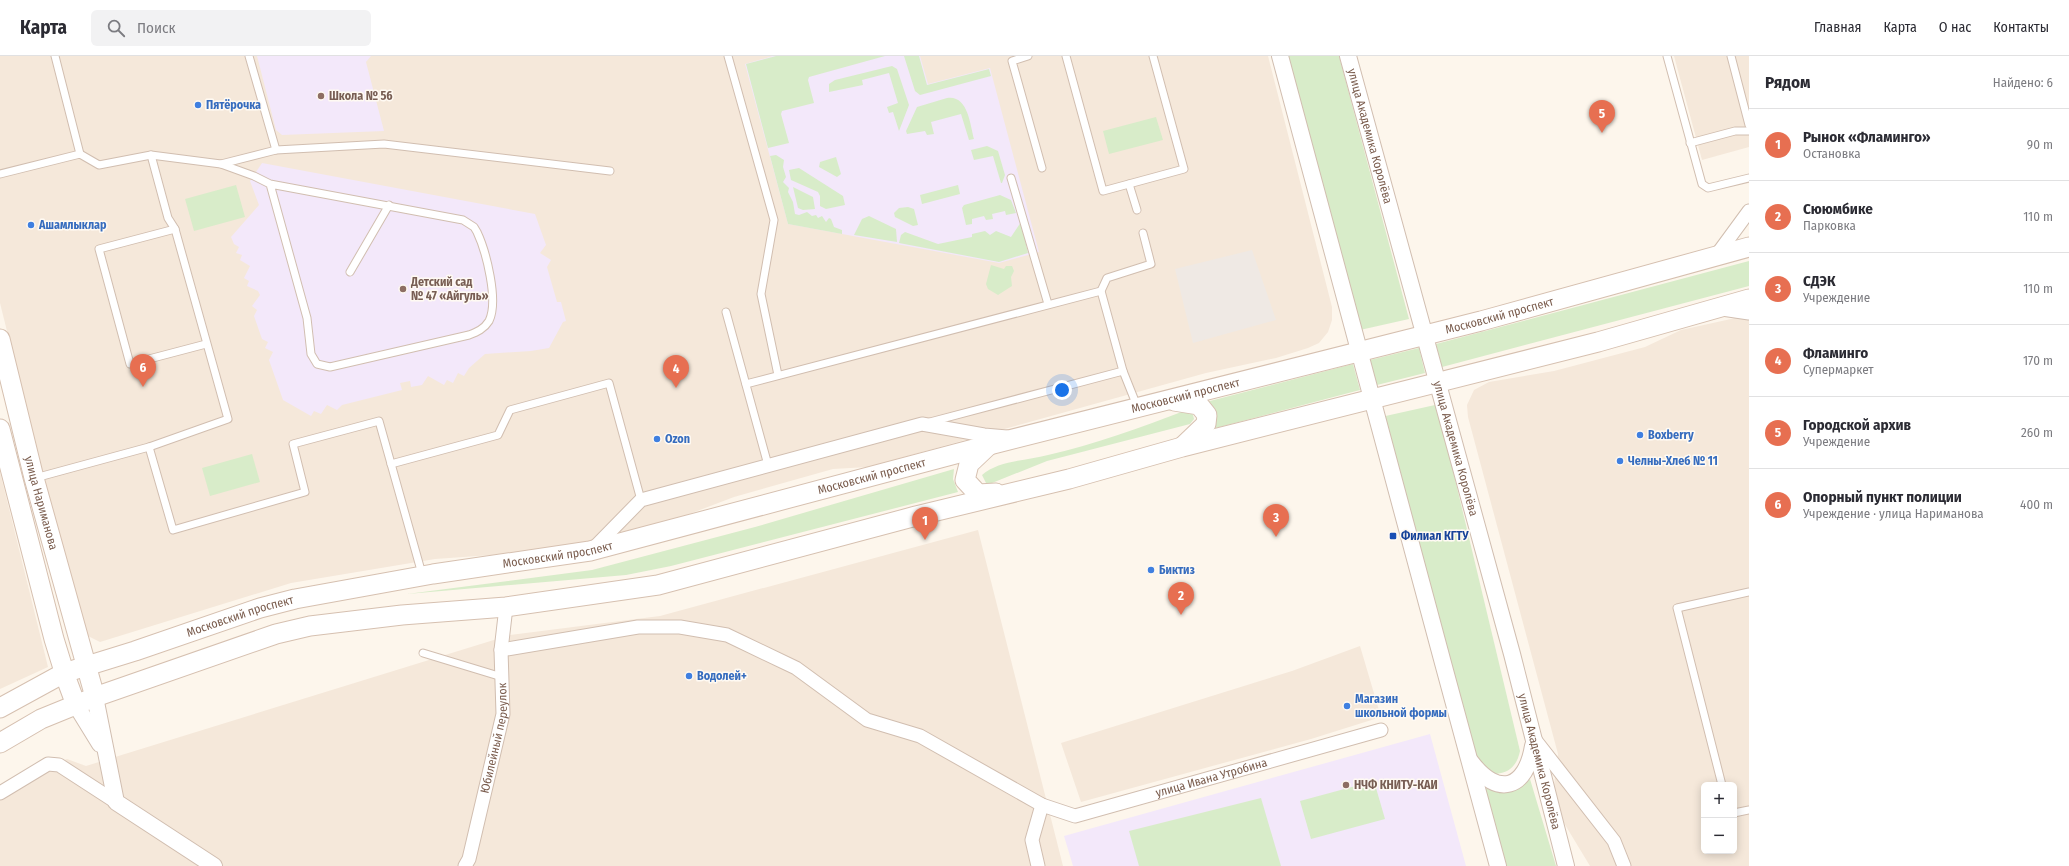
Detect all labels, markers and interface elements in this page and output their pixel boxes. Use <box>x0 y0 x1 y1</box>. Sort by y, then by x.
search box <box>91 10 371 46</box>
text: Карта <box>20 16 67 39</box>
icon: search <box>105 17 127 39</box>
text: Поиск <box>137 19 175 37</box>
text: Главная <box>1814 19 1861 36</box>
text: Карта <box>1883 19 1917 36</box>
text: О нас <box>1939 19 1971 36</box>
text: Контакты <box>1993 19 2049 36</box>
street label: улица Академика Королёва <box>1345 67 1395 205</box>
text: Рядом <box>1765 72 1810 93</box>
text: Найдено: 6 <box>1993 75 2053 90</box>
place label: Школа № 56 <box>329 89 393 103</box>
marker: Школа № 56 <box>316 91 326 101</box>
place label: Пятёрочка <box>206 98 261 112</box>
marker: Пятёрочка <box>193 100 203 110</box>
pin: 5 <box>1589 100 1615 133</box>
text: Рынок «Фламинго» <box>1803 128 1931 146</box>
text: 1 <box>1775 137 1781 152</box>
text: 90 m <box>2027 137 2053 152</box>
text: Остановка <box>1803 146 1861 161</box>
text: Сююмбике <box>1803 200 1873 218</box>
text: 2 <box>1775 209 1781 224</box>
text: 110 m <box>2023 209 2053 224</box>
place label: Ашамлыклар <box>38 218 107 232</box>
text: Парковка <box>1803 218 1856 233</box>
marker: Ашамлыклар <box>26 220 36 230</box>
text: СДЭК <box>1803 272 1836 290</box>
place label: Детский сад № 47 «Айгуль» <box>410 275 488 303</box>
text: 3 <box>1775 281 1781 296</box>
text: 110 m <box>2023 281 2053 296</box>
marker: Детский сад № 47 «Айгуль» <box>398 284 408 294</box>
text: Учреждение <box>1803 290 1870 305</box>
street label: Московский проспект <box>1444 294 1555 337</box>
text: Фламинго <box>1803 344 1868 362</box>
text: 4 <box>1775 353 1781 368</box>
text: 170 m <box>2023 353 2053 368</box>
pin: 6 <box>130 354 156 387</box>
pin: 4 <box>663 355 689 388</box>
text: Супермаркет <box>1803 362 1874 377</box>
street label: Московский проспект <box>1130 375 1241 416</box>
street label: улица Академика Королёва <box>1430 379 1481 518</box>
your location <box>1052 380 1072 400</box>
text: Городской архив <box>1803 416 1911 434</box>
text: 5 <box>1775 425 1781 440</box>
text: 260 m <box>2021 425 2053 440</box>
place label: Boxberry <box>1648 428 1694 442</box>
marker: Boxberry <box>1635 430 1645 440</box>
place label: Ozon <box>665 432 690 446</box>
marker: Ozon <box>652 434 662 444</box>
text: Учреждение <box>1803 434 1870 449</box>
place label: Челны-Хлеб № 11 <box>1628 454 1718 468</box>
street label: улица Нариманова <box>22 455 61 551</box>
street label: Московский проспект <box>816 455 927 497</box>
marker: Челны-Хлеб № 11 <box>1615 456 1625 466</box>
text: Опорный пункт полиции <box>1803 488 1962 506</box>
text: 6 <box>1775 497 1781 512</box>
text: 400 m <box>2020 497 2053 512</box>
pin: 3 <box>1263 504 1289 537</box>
text: Учреждение · улица Нариманова <box>1803 506 1984 521</box>
pin: 1 <box>912 507 938 540</box>
place label: Филиал КГТУ <box>1401 529 1469 543</box>
marker: Филиал КГТУ <box>1388 531 1398 541</box>
street label: Московский проспект <box>502 538 614 571</box>
place label: Биктиз <box>1159 563 1196 577</box>
marker: Биктиз <box>1146 565 1156 575</box>
pin: 2 <box>1168 582 1194 615</box>
street label: Московский проспект <box>185 593 295 640</box>
place label: Водолей+ <box>697 669 747 683</box>
marker: Водолей+ <box>684 671 694 681</box>
street label: Юбилейный переулок <box>478 682 510 795</box>
place label: Магазин школьной формы <box>1355 692 1447 720</box>
street label: улица Академика Королёва <box>1515 692 1563 831</box>
marker: Магазин школьной формы <box>1342 701 1352 711</box>
street label: улица Ивана Утробина <box>1154 755 1269 800</box>
place label: НЧФ КНИТУ-КАИ <box>1354 778 1438 792</box>
marker: НЧФ КНИТУ-КАИ <box>1341 780 1351 790</box>
map controls <box>1701 782 1737 854</box>
button: + <box>1701 782 1737 818</box>
button: − <box>1701 818 1737 854</box>

